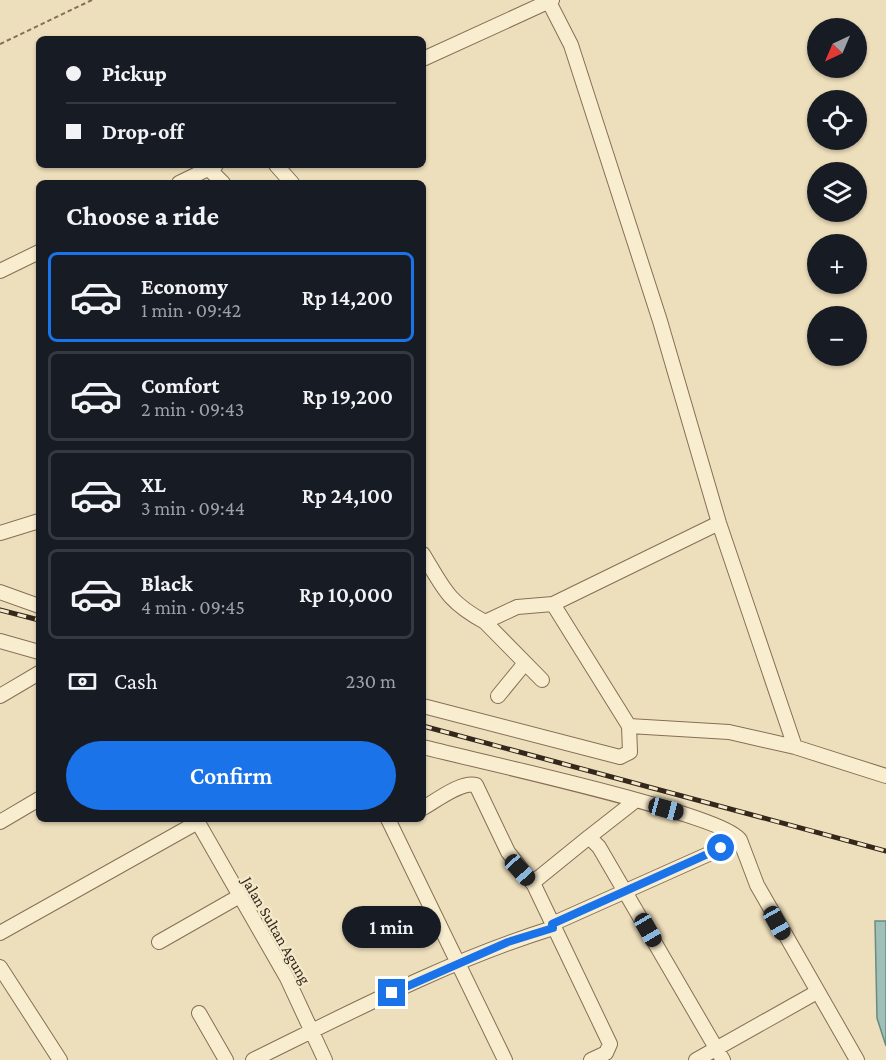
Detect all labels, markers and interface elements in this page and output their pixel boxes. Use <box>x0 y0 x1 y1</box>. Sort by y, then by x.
north arrow <box>807 18 867 78</box>
map controls <box>807 18 867 366</box>
text: Pickup <box>102 61 167 86</box>
button: locate <box>807 90 867 150</box>
text: Drop-off <box>102 119 184 144</box>
button: layers <box>807 162 867 222</box>
text: Choose a ride <box>66 201 219 231</box>
button: + <box>807 234 867 294</box>
icon: car <box>69 270 123 324</box>
text: Economy <box>141 274 228 299</box>
text: Rp 14,200 <box>302 285 393 310</box>
text: 1 min · 09:42 <box>141 299 241 321</box>
button: − <box>807 306 867 366</box>
icon: car <box>69 369 123 423</box>
text: Comfort <box>141 373 219 398</box>
text: Rp 19,200 <box>302 384 393 409</box>
text: 2 min · 09:43 <box>141 398 244 420</box>
icon: car <box>69 468 123 522</box>
text: XL <box>141 472 166 497</box>
text: Rp 24,100 <box>302 483 393 508</box>
text: 3 min · 09:44 <box>141 497 245 519</box>
icon: car <box>69 567 123 621</box>
text: Black <box>141 571 193 596</box>
text: Rp 10,000 <box>299 582 393 607</box>
text: 4 min · 09:45 <box>141 596 245 618</box>
icon: cash <box>66 665 99 698</box>
text: Cash <box>114 669 158 694</box>
text: 230 m <box>346 670 396 692</box>
button: Confirm <box>66 741 396 810</box>
car <box>646 796 686 822</box>
route start <box>707 834 734 861</box>
car <box>501 851 539 889</box>
street label: Jalan Sultan Agung <box>237 872 314 988</box>
car <box>760 903 794 943</box>
callout: 1 min <box>342 906 442 948</box>
car <box>631 910 665 950</box>
text: 1 min <box>369 916 414 938</box>
route end <box>378 979 405 1006</box>

